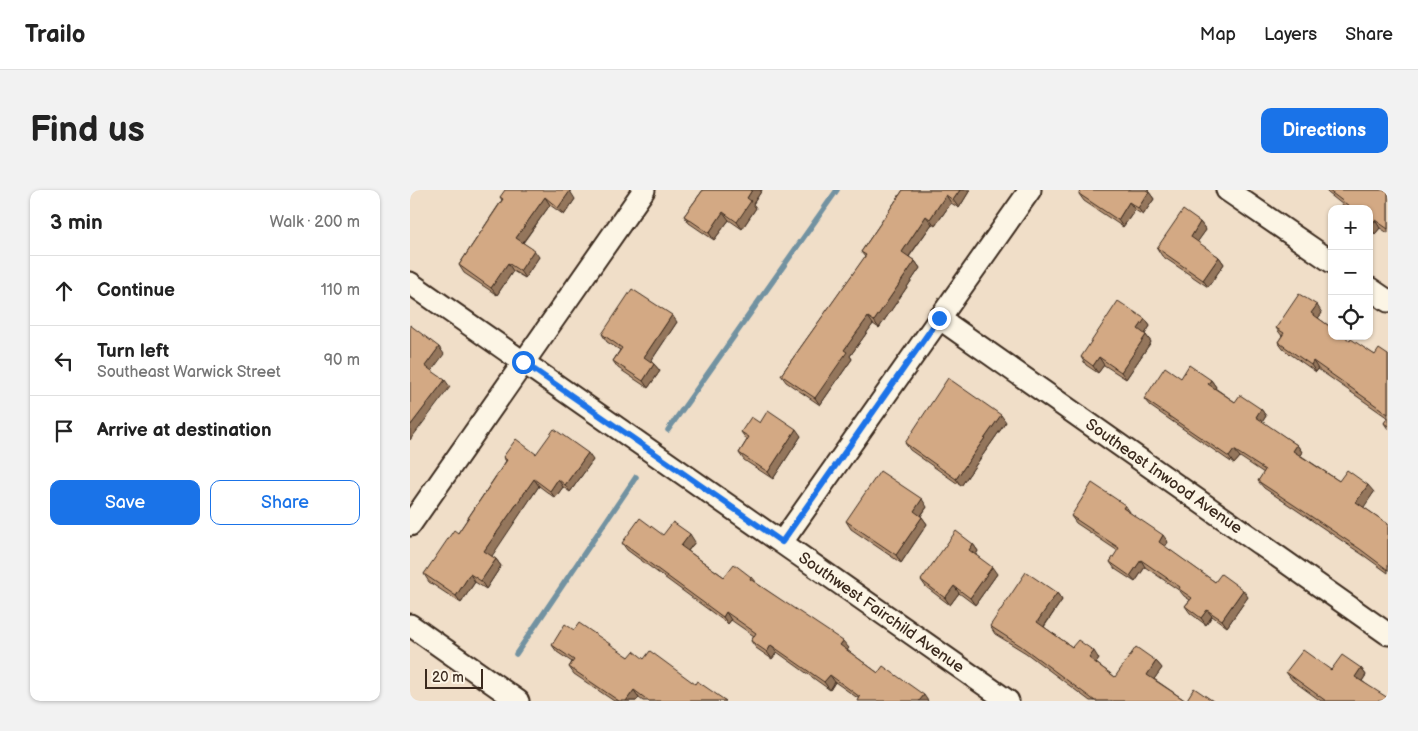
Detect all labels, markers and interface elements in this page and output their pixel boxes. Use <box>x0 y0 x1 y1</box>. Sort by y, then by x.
text: Trailo <box>25 20 85 49</box>
text: Map <box>1200 24 1236 45</box>
text: Layers <box>1264 24 1317 45</box>
text: Share <box>1345 24 1393 45</box>
button: Directions <box>1261 108 1388 153</box>
text: Find us <box>30 109 145 152</box>
map controls <box>1328 205 1373 340</box>
button: + <box>1328 205 1373 250</box>
text: 3 min <box>50 210 103 235</box>
text: Walk · 200 m <box>270 213 360 232</box>
button: − <box>1328 250 1373 295</box>
icon: ahead <box>50 277 78 305</box>
text: Continue <box>97 279 175 302</box>
text: 110 m <box>321 281 360 300</box>
button: locate <box>1328 295 1373 340</box>
route end <box>928 307 951 330</box>
text: Turn left <box>97 340 169 363</box>
icon: left <box>50 347 78 375</box>
text: 90 m <box>324 351 360 370</box>
route start <box>512 351 535 374</box>
text: Southeast Warwick Street <box>97 363 281 382</box>
street label: Southeast Inwood Avenue <box>1082 415 1246 538</box>
icon: arrive <box>50 417 78 445</box>
text: Arrive at destination <box>97 419 272 442</box>
button: Save <box>50 480 200 525</box>
button: Share <box>210 480 360 525</box>
street label: Southwest Fairchild Avenue <box>795 548 968 677</box>
scale bar <box>425 666 482 689</box>
text: 20 m <box>432 669 464 686</box>

